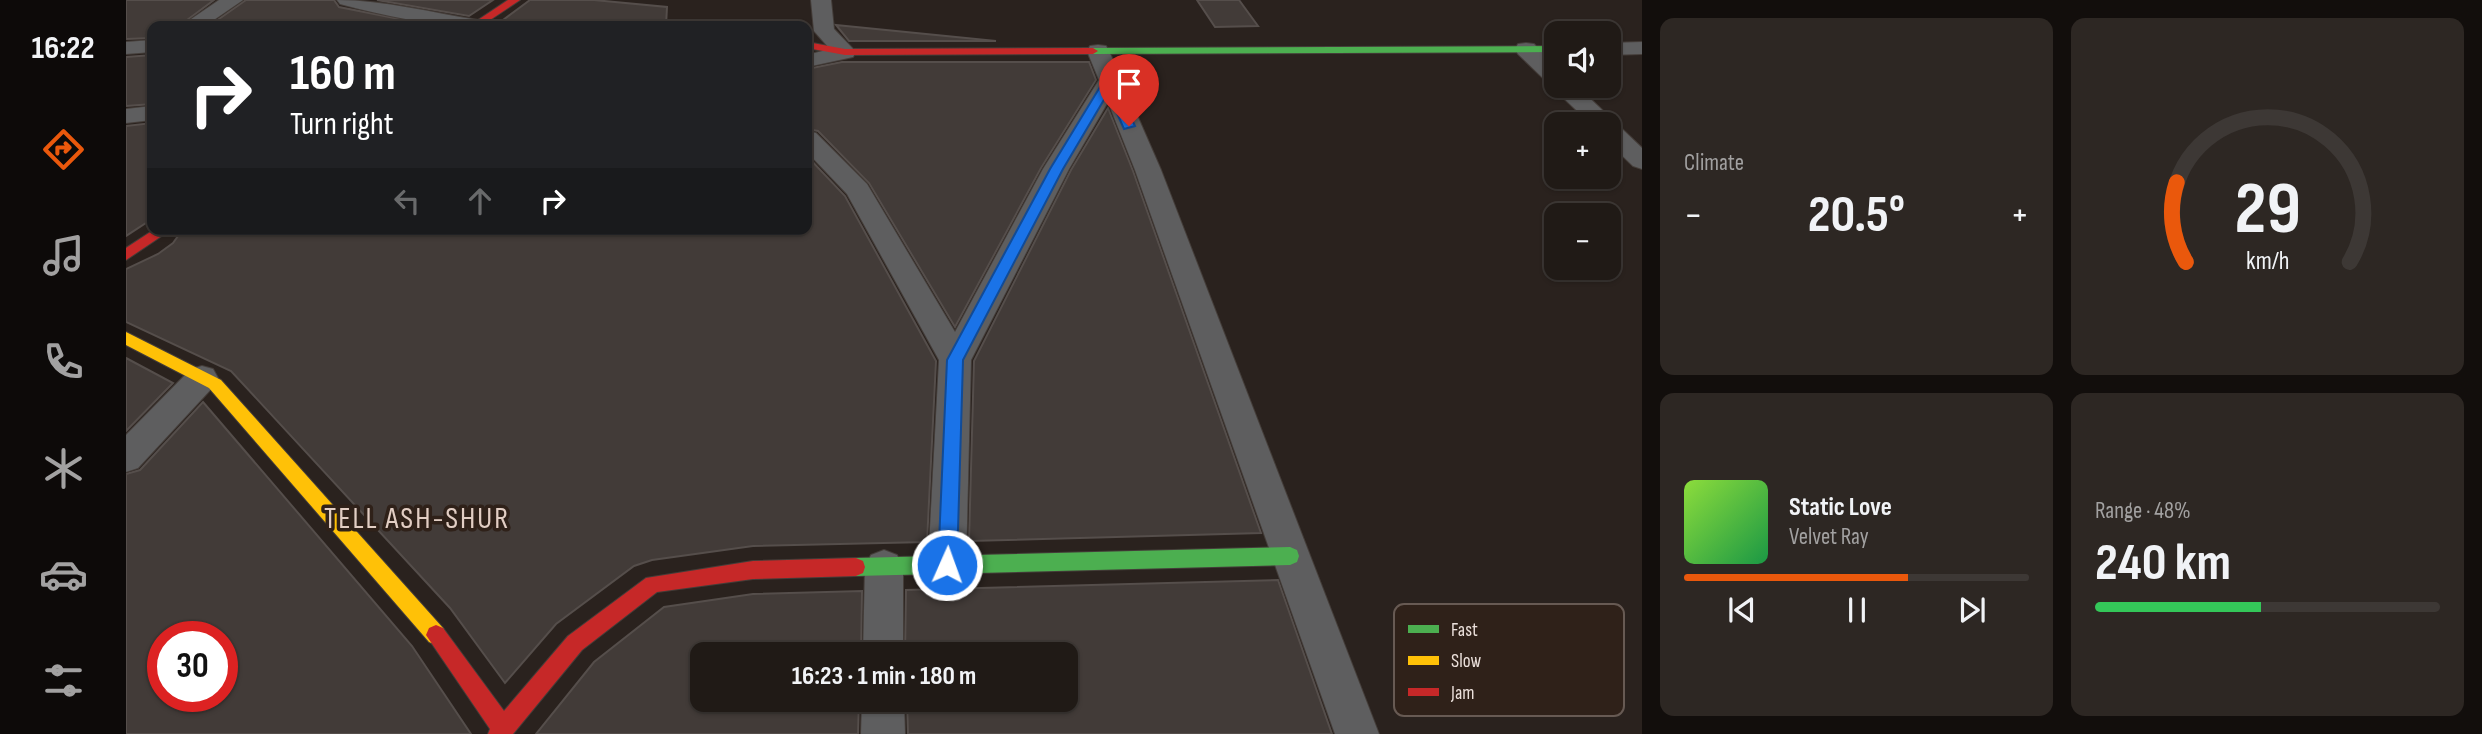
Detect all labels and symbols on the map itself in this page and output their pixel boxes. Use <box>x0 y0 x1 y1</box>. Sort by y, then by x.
pin <box>1099 54 1159 126</box>
district label: TELL ASH-SHUR <box>324 501 510 537</box>
position arrow <box>910 528 984 602</box>
legend <box>1394 604 1624 716</box>
text: Fast <box>1451 619 1478 642</box>
speed limit sign: 30 <box>147 621 238 712</box>
text: Slow <box>1451 650 1481 673</box>
text: Jam <box>1450 682 1474 705</box>

